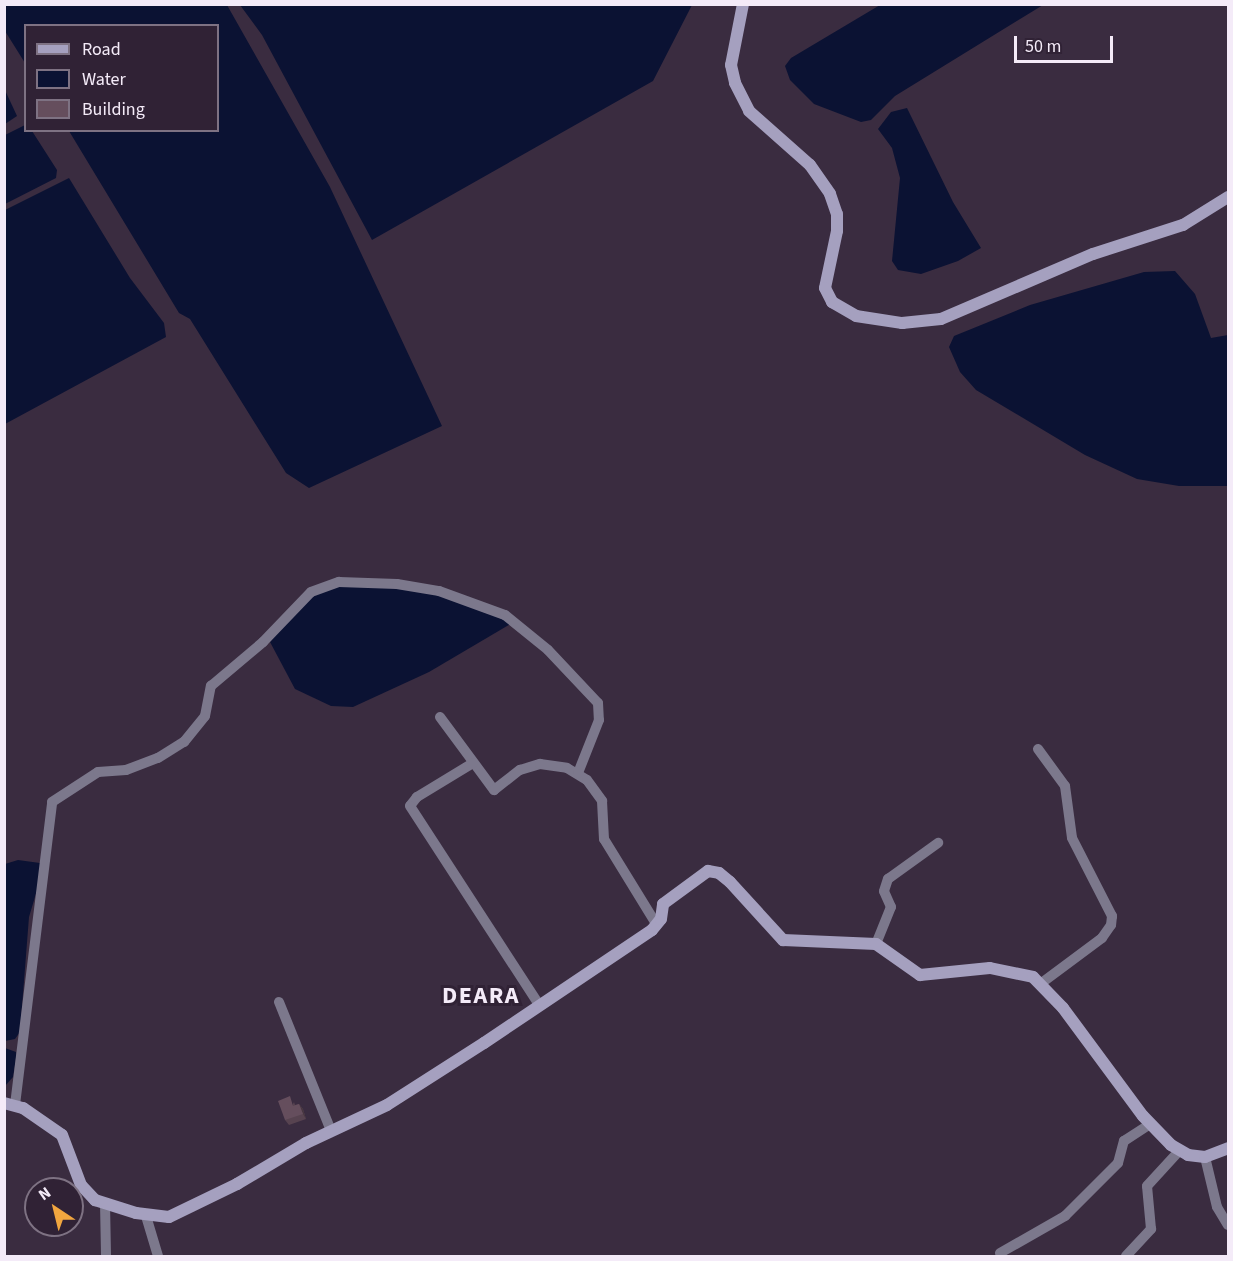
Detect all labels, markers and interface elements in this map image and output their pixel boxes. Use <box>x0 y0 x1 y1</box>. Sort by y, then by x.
legend <box>24 24 219 132</box>
scale bar <box>1017 24 1116 62</box>
text: 50 m <box>1025 34 1061 59</box>
text: Road <box>82 37 121 62</box>
text: Water <box>82 67 126 92</box>
text: Building <box>82 97 145 122</box>
district label: DEARA <box>442 982 520 1010</box>
north arrow <box>24 1177 84 1237</box>
text: N <box>34 1182 55 1206</box>

